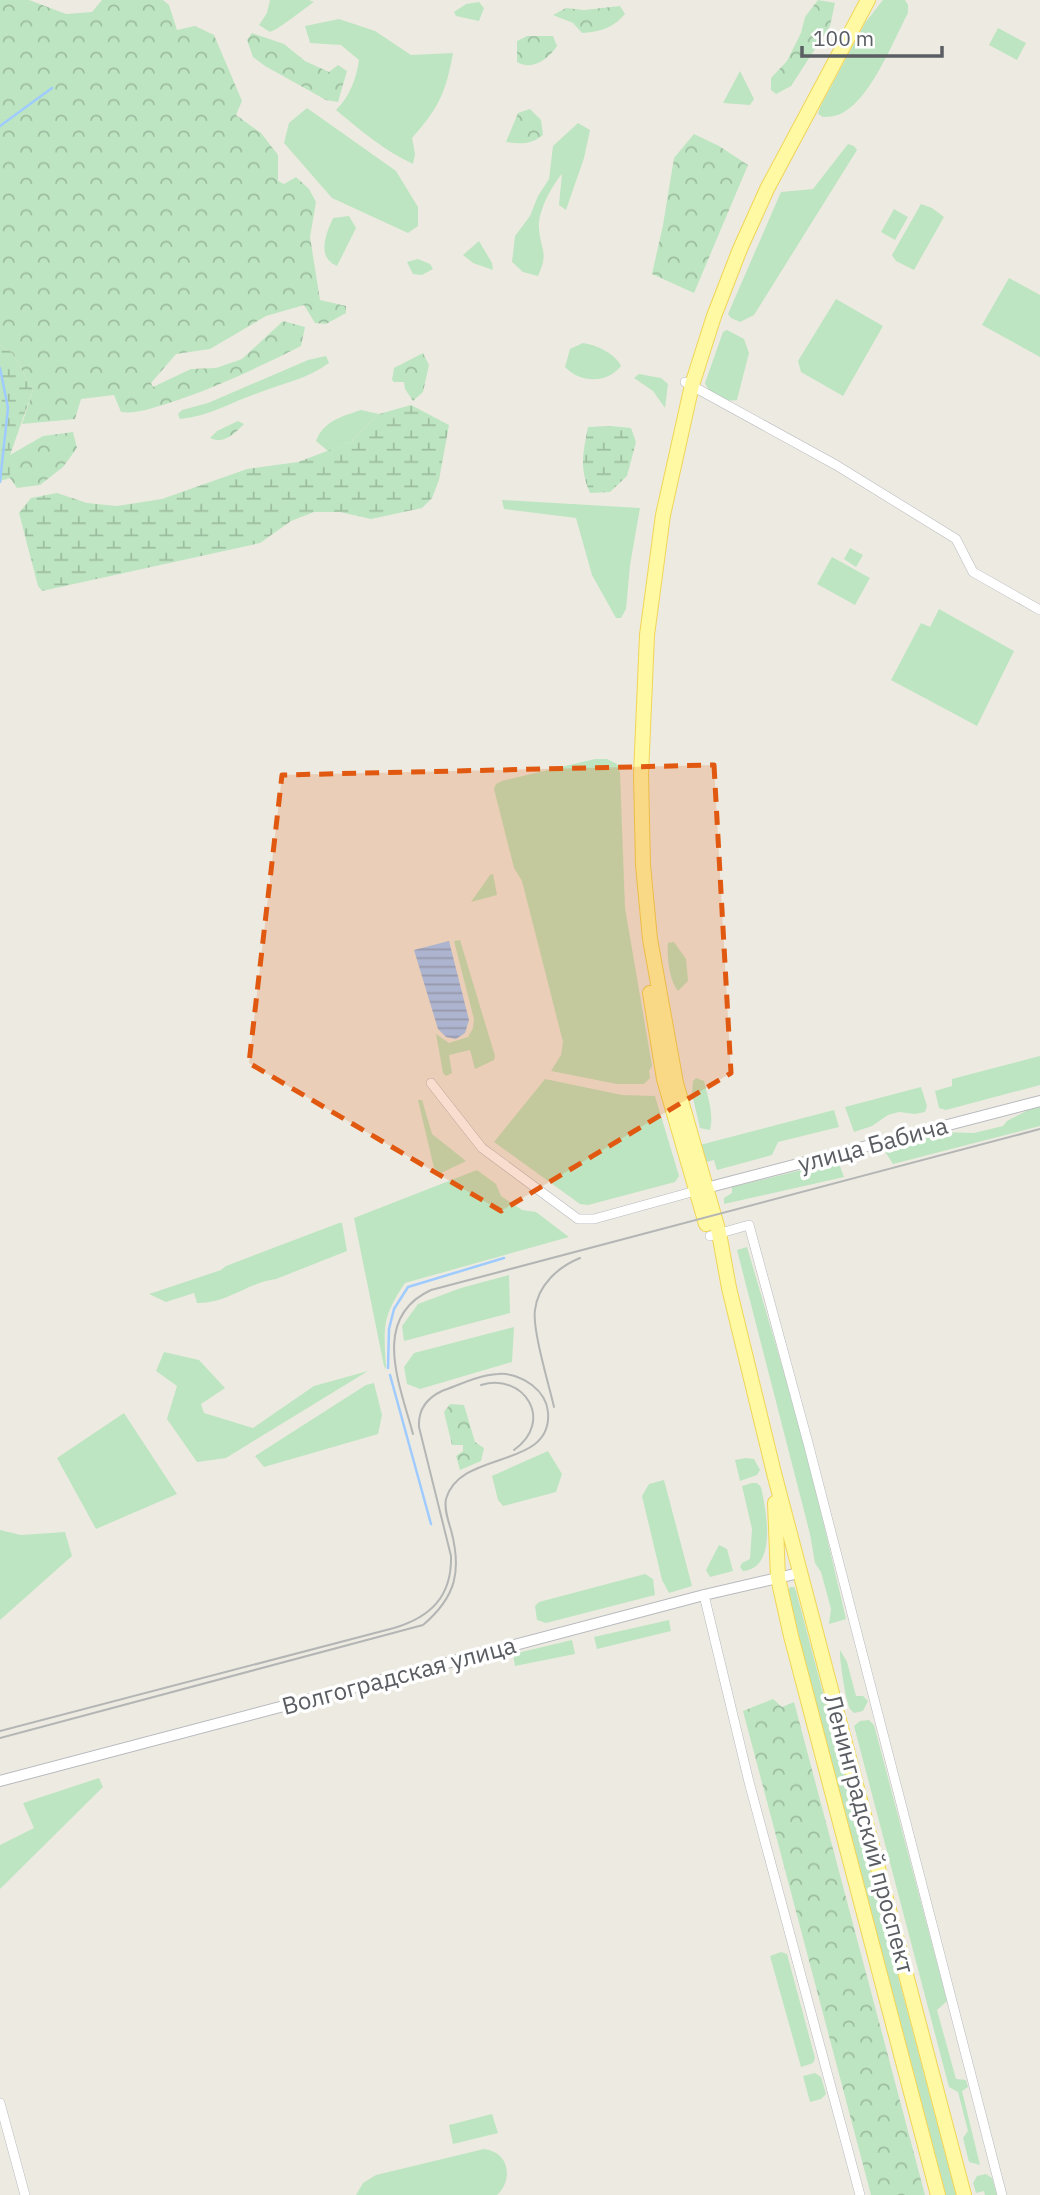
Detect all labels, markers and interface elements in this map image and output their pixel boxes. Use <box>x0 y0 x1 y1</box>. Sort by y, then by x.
scale bar <box>802 14 942 58</box>
text: 100 m <box>813 24 874 52</box>
street label: улица Бабича <box>794 1109 951 1179</box>
street label: Волгоградская улица <box>278 1628 519 1722</box>
street label: Ленинградский проспект <box>817 1691 923 1977</box>

